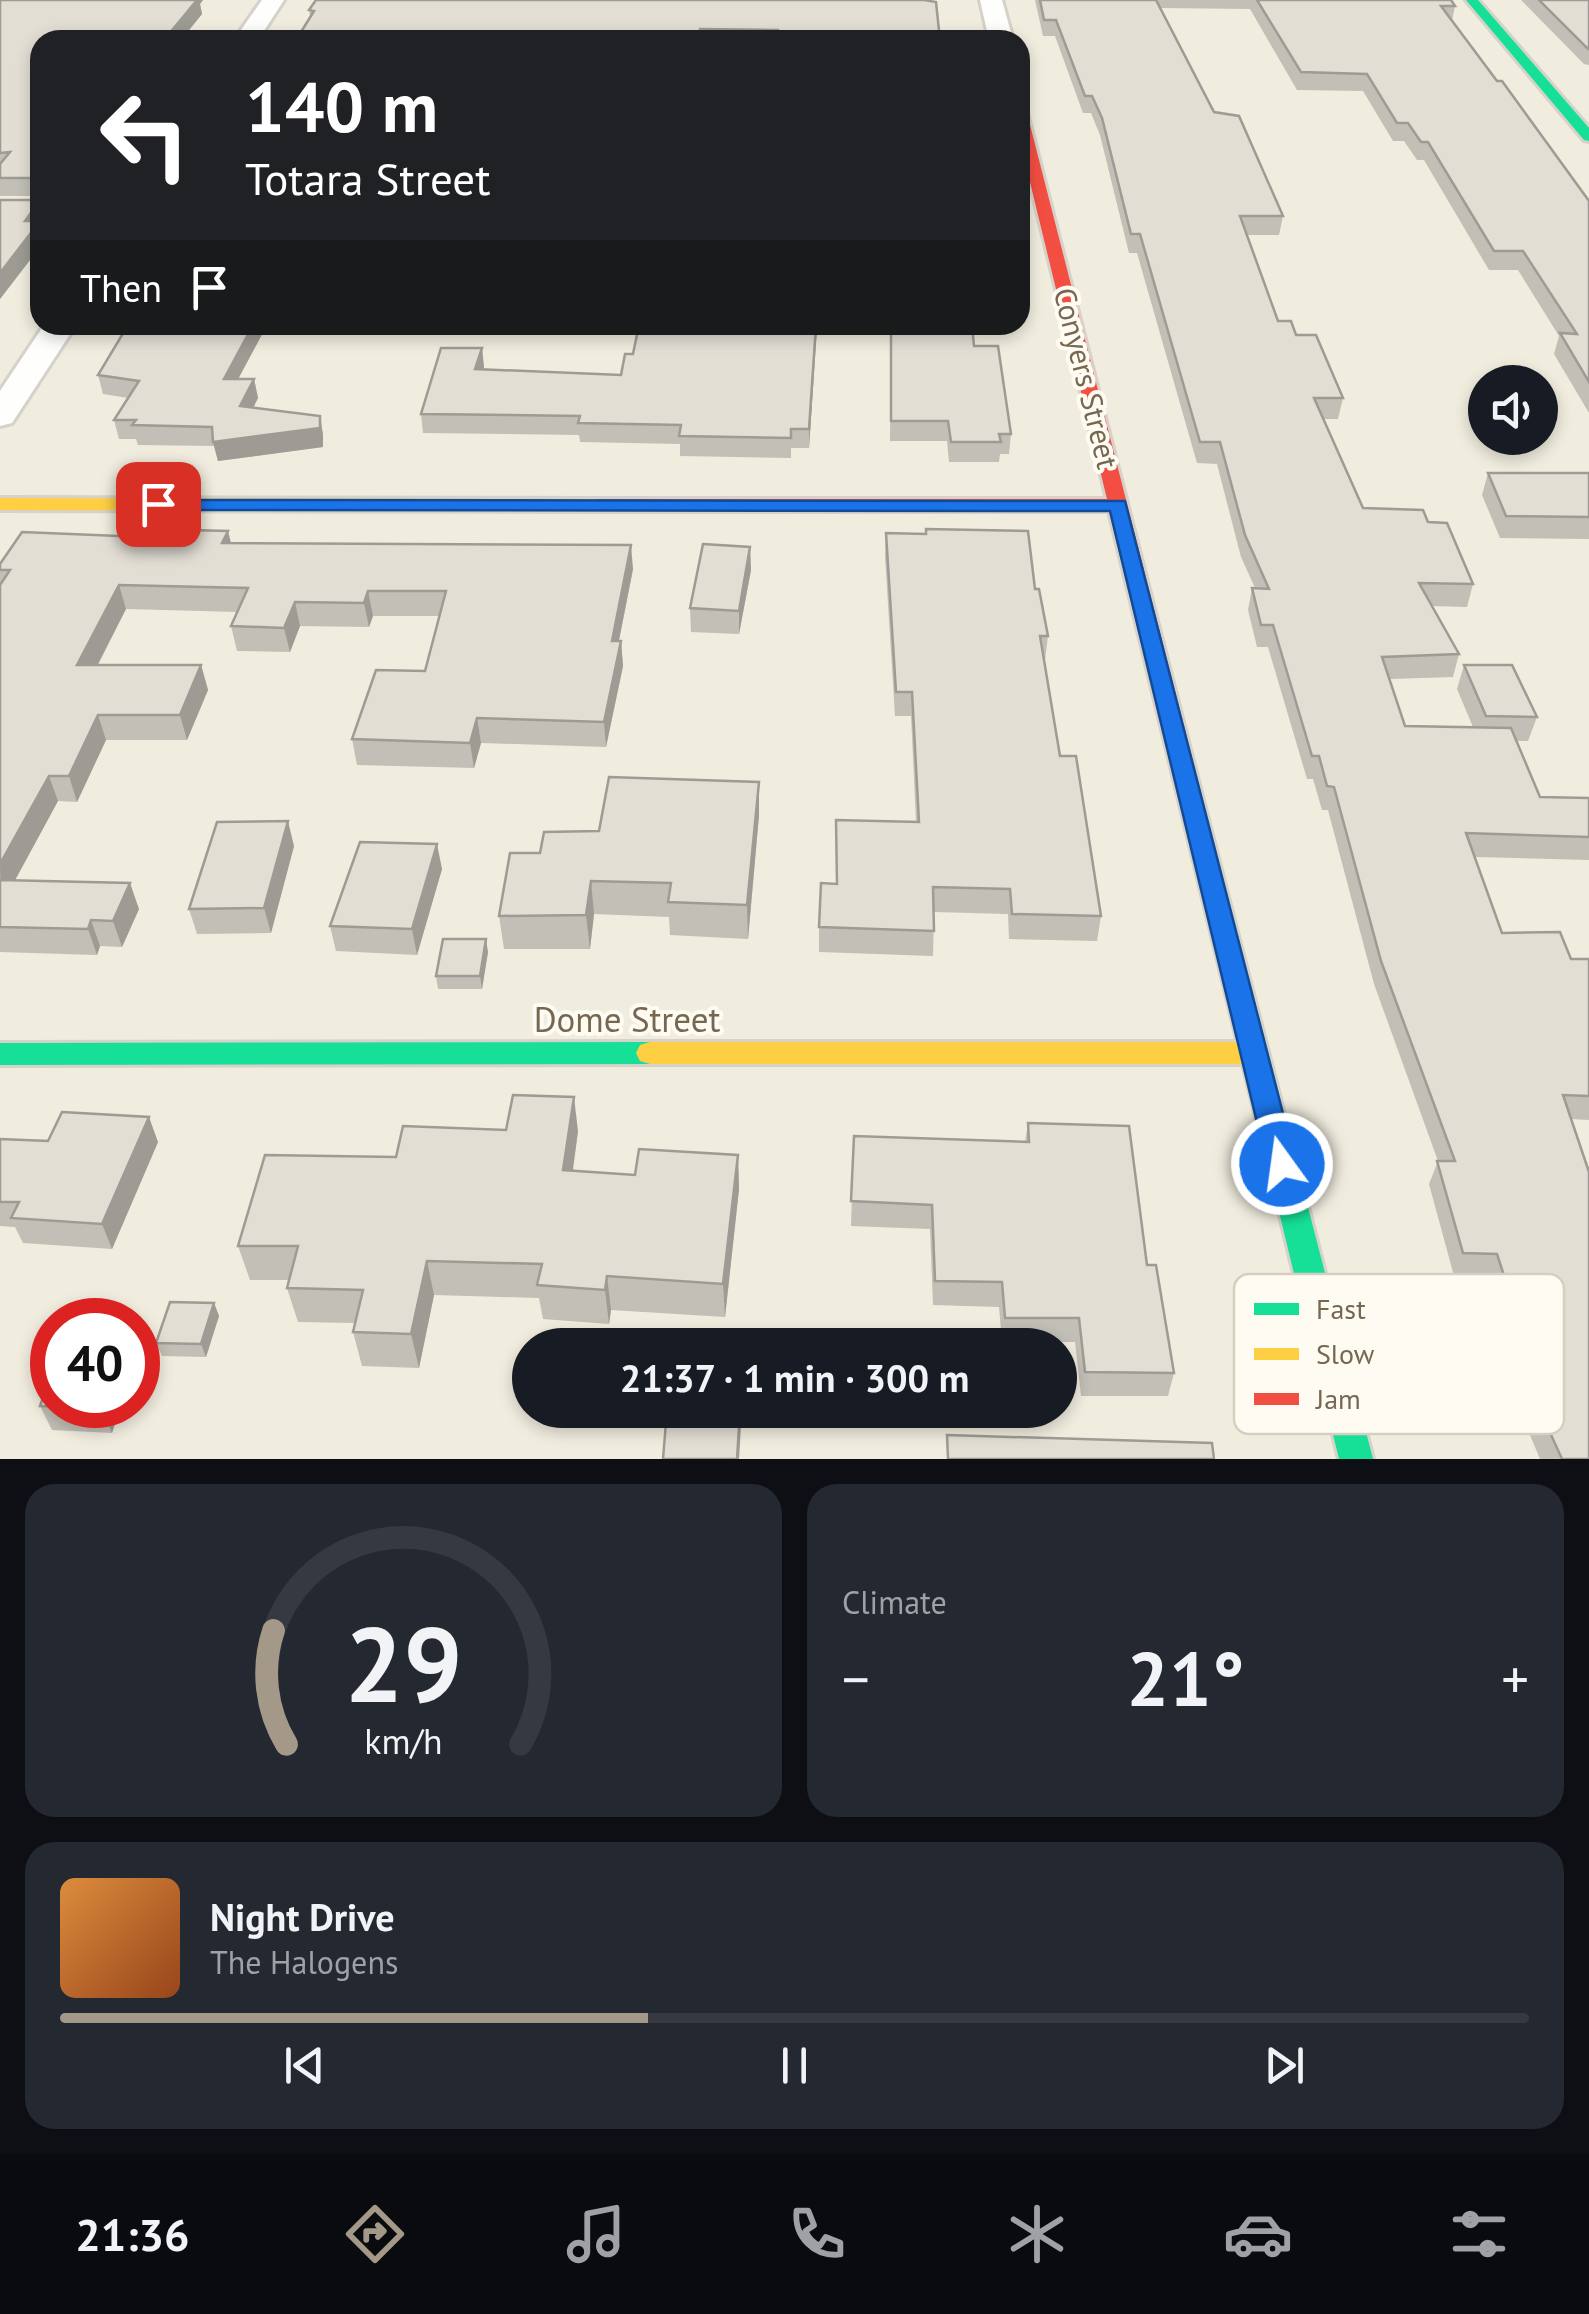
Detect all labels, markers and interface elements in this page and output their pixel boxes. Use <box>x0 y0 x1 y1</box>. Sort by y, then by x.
text: 140 m <box>245 61 438 151</box>
icon: left <box>80 70 210 200</box>
text: Totara Street <box>245 149 490 207</box>
icon: arrive <box>182 260 237 315</box>
text: Then <box>80 263 162 312</box>
street label: Conyers Street <box>1046 284 1128 472</box>
map controls <box>1468 365 1558 455</box>
button: sound <box>1468 365 1558 455</box>
pin <box>116 462 201 547</box>
icon: arrive <box>131 477 186 532</box>
street label: Dome Street <box>534 996 720 1042</box>
position arrow <box>1230 1112 1334 1216</box>
legend <box>1234 1274 1564 1434</box>
text: Fast <box>1316 1290 1366 1327</box>
speed limit sign: 40 <box>30 1298 160 1428</box>
text: Slow <box>1316 1335 1375 1372</box>
text: 21:37 · 1 min · 300 m <box>620 1353 969 1402</box>
text: Jam <box>1315 1380 1361 1417</box>
text: Climate <box>842 1581 947 1623</box>
text: 29 <box>345 1596 462 1731</box>
text: 21° <box>1127 1630 1244 1727</box>
text: − <box>842 1643 870 1714</box>
text: + <box>1501 1643 1529 1714</box>
text: km/h <box>364 1718 443 1764</box>
text: Night Drive <box>210 1892 394 1941</box>
text: The Halogens <box>210 1941 398 1983</box>
icon: previous <box>277 2038 332 2093</box>
icon: pause <box>767 2038 822 2093</box>
icon: next <box>1257 2038 1312 2093</box>
icon: directions <box>340 2199 410 2269</box>
icon: music <box>561 2199 631 2269</box>
icon: phone <box>782 2199 852 2269</box>
icon: climate <box>1002 2199 1072 2269</box>
icon: car <box>1223 2199 1293 2269</box>
icon: filters <box>1444 2199 1514 2269</box>
text: 21:36 <box>75 2205 190 2263</box>

